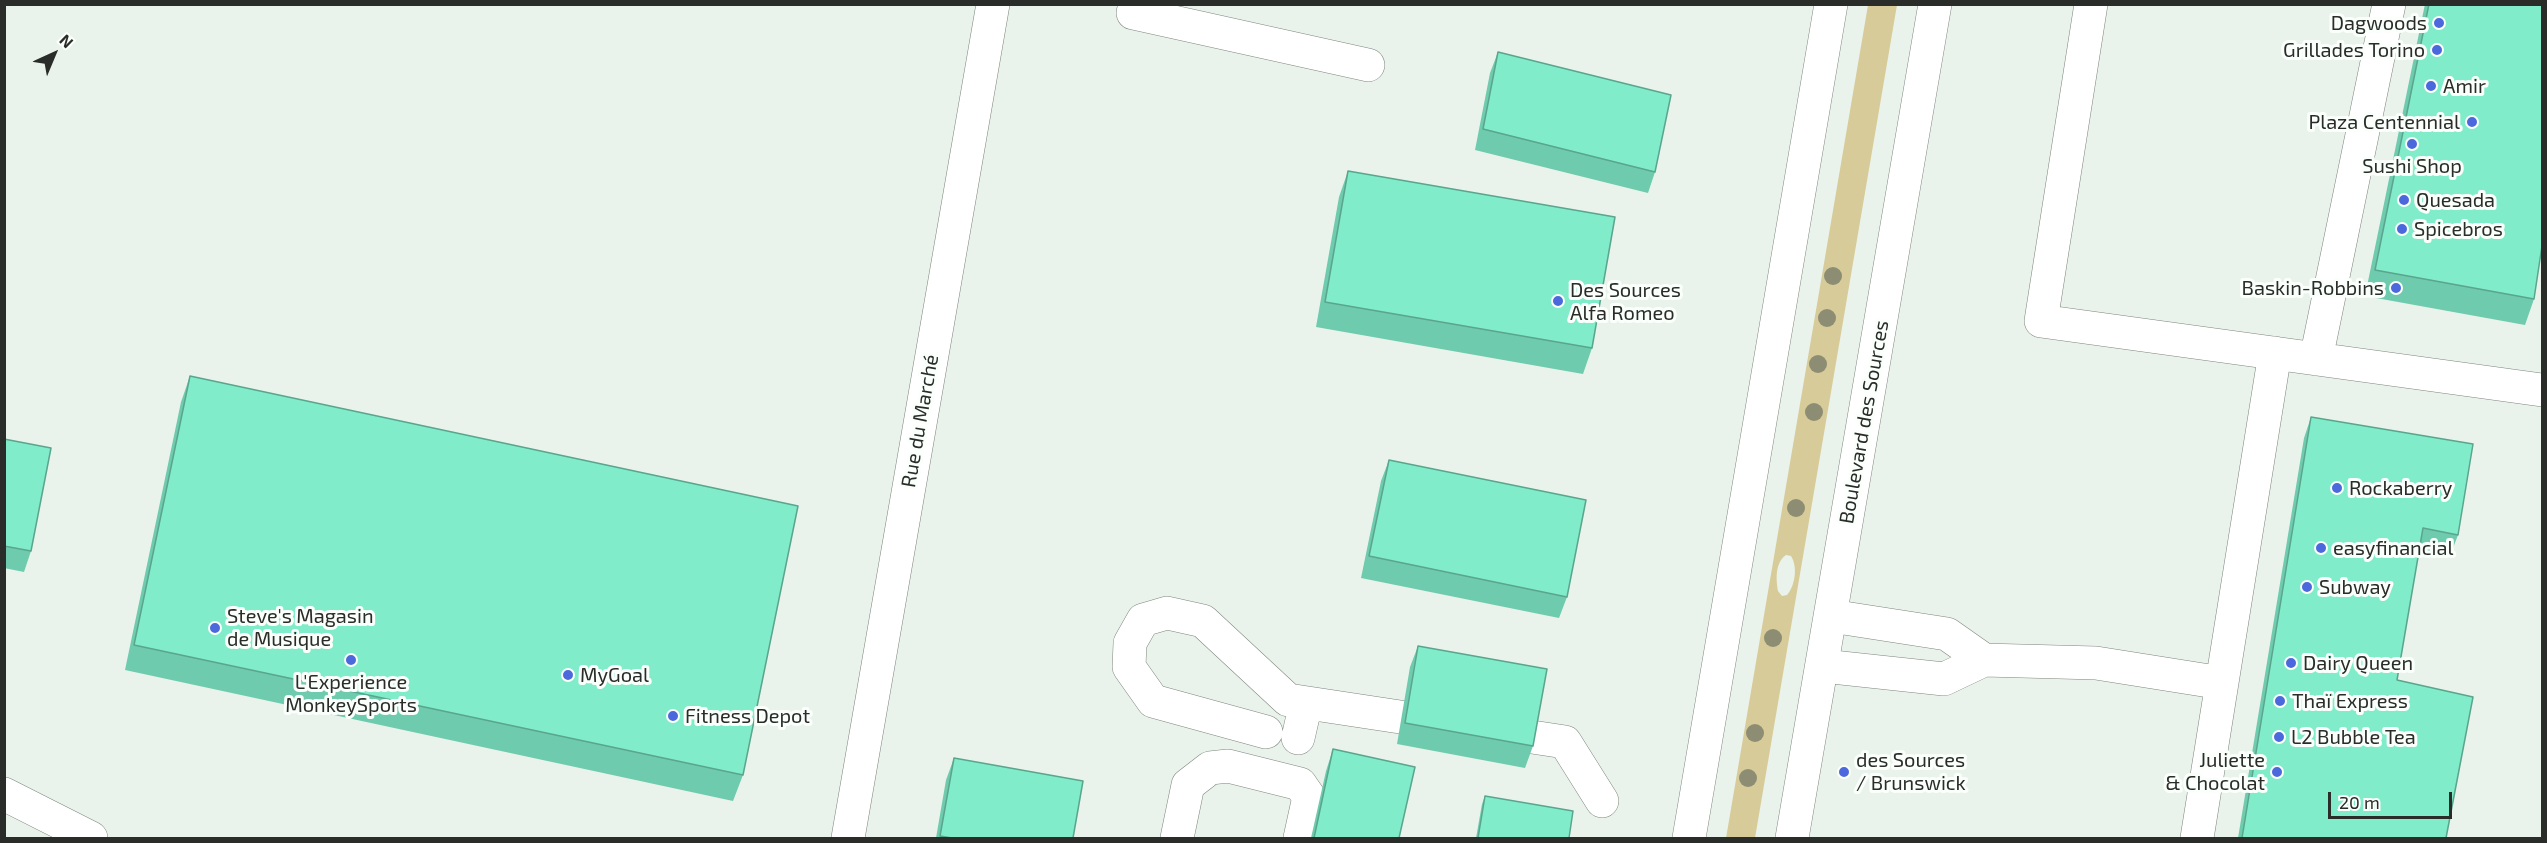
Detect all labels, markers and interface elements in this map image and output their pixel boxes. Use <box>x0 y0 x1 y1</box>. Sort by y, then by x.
place label: Dagwoods <box>2331 11 2427 35</box>
marker: Dagwoods <box>2432 16 2446 30</box>
north arrow <box>24 24 84 84</box>
text: N <box>56 30 78 52</box>
place label: Grillades Torino <box>2283 38 2425 62</box>
marker: Grillades Torino <box>2430 43 2444 57</box>
place label: Amir <box>2443 74 2486 98</box>
marker: Amir <box>2424 79 2438 93</box>
place label: Plaza Centennial <box>2308 110 2460 134</box>
marker: Plaza Centennial <box>2465 115 2479 129</box>
marker: Sushi Shop <box>2405 137 2419 151</box>
place label: Sushi Shop <box>2362 154 2462 178</box>
place label: Quesada <box>2416 188 2495 212</box>
marker: Quesada <box>2397 193 2411 207</box>
place label: Spicebros <box>2414 217 2503 241</box>
marker: Spicebros <box>2395 222 2409 236</box>
place label: Baskin-Robbins <box>2242 276 2384 300</box>
place label: Des Sources Alfa Romeo <box>1570 278 1681 325</box>
marker: Baskin-Robbins <box>2389 281 2403 295</box>
marker: Des Sources Alfa Romeo <box>1551 294 1565 308</box>
street label: Boulevard des Sources <box>1834 318 1894 526</box>
street label: Rue du Marché <box>896 353 944 489</box>
place label: Rockaberry <box>2349 476 2452 500</box>
marker: Rockaberry <box>2330 481 2344 495</box>
place label: easyfinancial <box>2333 536 2453 560</box>
marker: easyfinancial <box>2314 541 2328 555</box>
place label: Subway <box>2319 575 2391 599</box>
marker: Subway <box>2300 580 2314 594</box>
place label: Steve's Magasin de Musique <box>227 604 374 651</box>
marker: Steve's Magasin de Musique <box>208 621 222 635</box>
place label: Dairy Queen <box>2303 651 2413 675</box>
marker: L'Experience MonkeySports <box>344 653 358 667</box>
marker: Dairy Queen <box>2284 656 2298 670</box>
place label: MyGoal <box>580 663 649 687</box>
marker: MyGoal <box>561 668 575 682</box>
place label: L'Experience MonkeySports <box>285 670 417 717</box>
place label: Thaï Express <box>2292 689 2408 713</box>
marker: Thaï Express <box>2273 694 2287 708</box>
place label: Fitness Depot <box>685 704 810 728</box>
marker: Fitness Depot <box>666 709 680 723</box>
place label: L2 Bubble Tea <box>2291 725 2416 749</box>
marker: L2 Bubble Tea <box>2272 730 2286 744</box>
place label: des Sources / Brunswick <box>1856 748 1966 795</box>
place label: Juliette & Chocolat <box>2165 748 2265 795</box>
marker: des Sources / Brunswick <box>1837 765 1851 779</box>
marker: Juliette & Chocolat <box>2270 765 2284 779</box>
scale bar <box>2331 780 2456 818</box>
text: 20 m <box>2339 791 2380 813</box>

